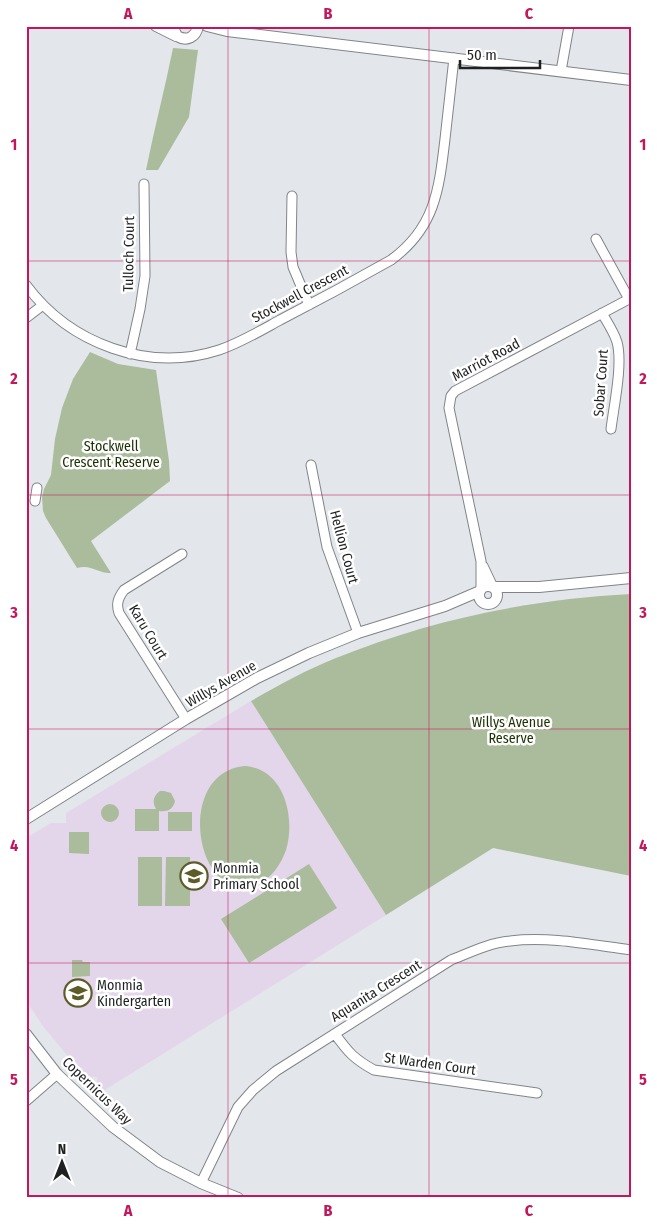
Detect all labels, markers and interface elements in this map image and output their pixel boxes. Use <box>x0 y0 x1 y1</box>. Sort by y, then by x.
text: A <box>123 4 133 23</box>
text: B <box>324 4 333 23</box>
text: C <box>525 4 534 23</box>
scale bar <box>460 38 540 70</box>
text: 50 m <box>467 46 497 64</box>
text: 1 <box>11 135 17 154</box>
text: 1 <box>640 135 646 154</box>
street label: Tulloch Court <box>120 216 138 292</box>
street label: Stockwell Crescent <box>249 261 352 327</box>
street label: Marriot Road <box>449 335 523 385</box>
street label: Sobar Court <box>590 348 612 417</box>
text: 2 <box>9 369 18 388</box>
text: 2 <box>638 369 647 388</box>
park label: Stockwell Crescent Reserve <box>62 438 160 471</box>
street label: Hellion Court <box>326 508 362 586</box>
street label: Karu Court <box>125 602 171 663</box>
text: 3 <box>9 603 18 622</box>
text: 3 <box>638 603 647 622</box>
street label: Willys Avenue <box>183 657 259 711</box>
park label: Willys Avenue Reserve <box>472 714 550 747</box>
text: 4 <box>10 836 18 855</box>
text: 4 <box>639 836 647 855</box>
place label: Monmia Primary School <box>213 860 300 893</box>
school or university icon: Monmia Primary School <box>179 861 209 891</box>
street label: Aquanita Crescent <box>328 956 425 1026</box>
place label: Monmia Kindergarten <box>97 977 171 1010</box>
school or university icon: Monmia Kindergarten <box>63 978 93 1008</box>
street label: St Warden Court <box>383 1049 477 1079</box>
street label: Copernicus Way <box>59 1054 136 1129</box>
text: 5 <box>10 1070 18 1089</box>
text: 5 <box>639 1070 647 1089</box>
north arrow <box>38 1136 88 1186</box>
text: N <box>58 1141 66 1158</box>
text: A <box>123 1201 133 1220</box>
text: B <box>324 1201 333 1220</box>
text: C <box>525 1201 534 1220</box>

